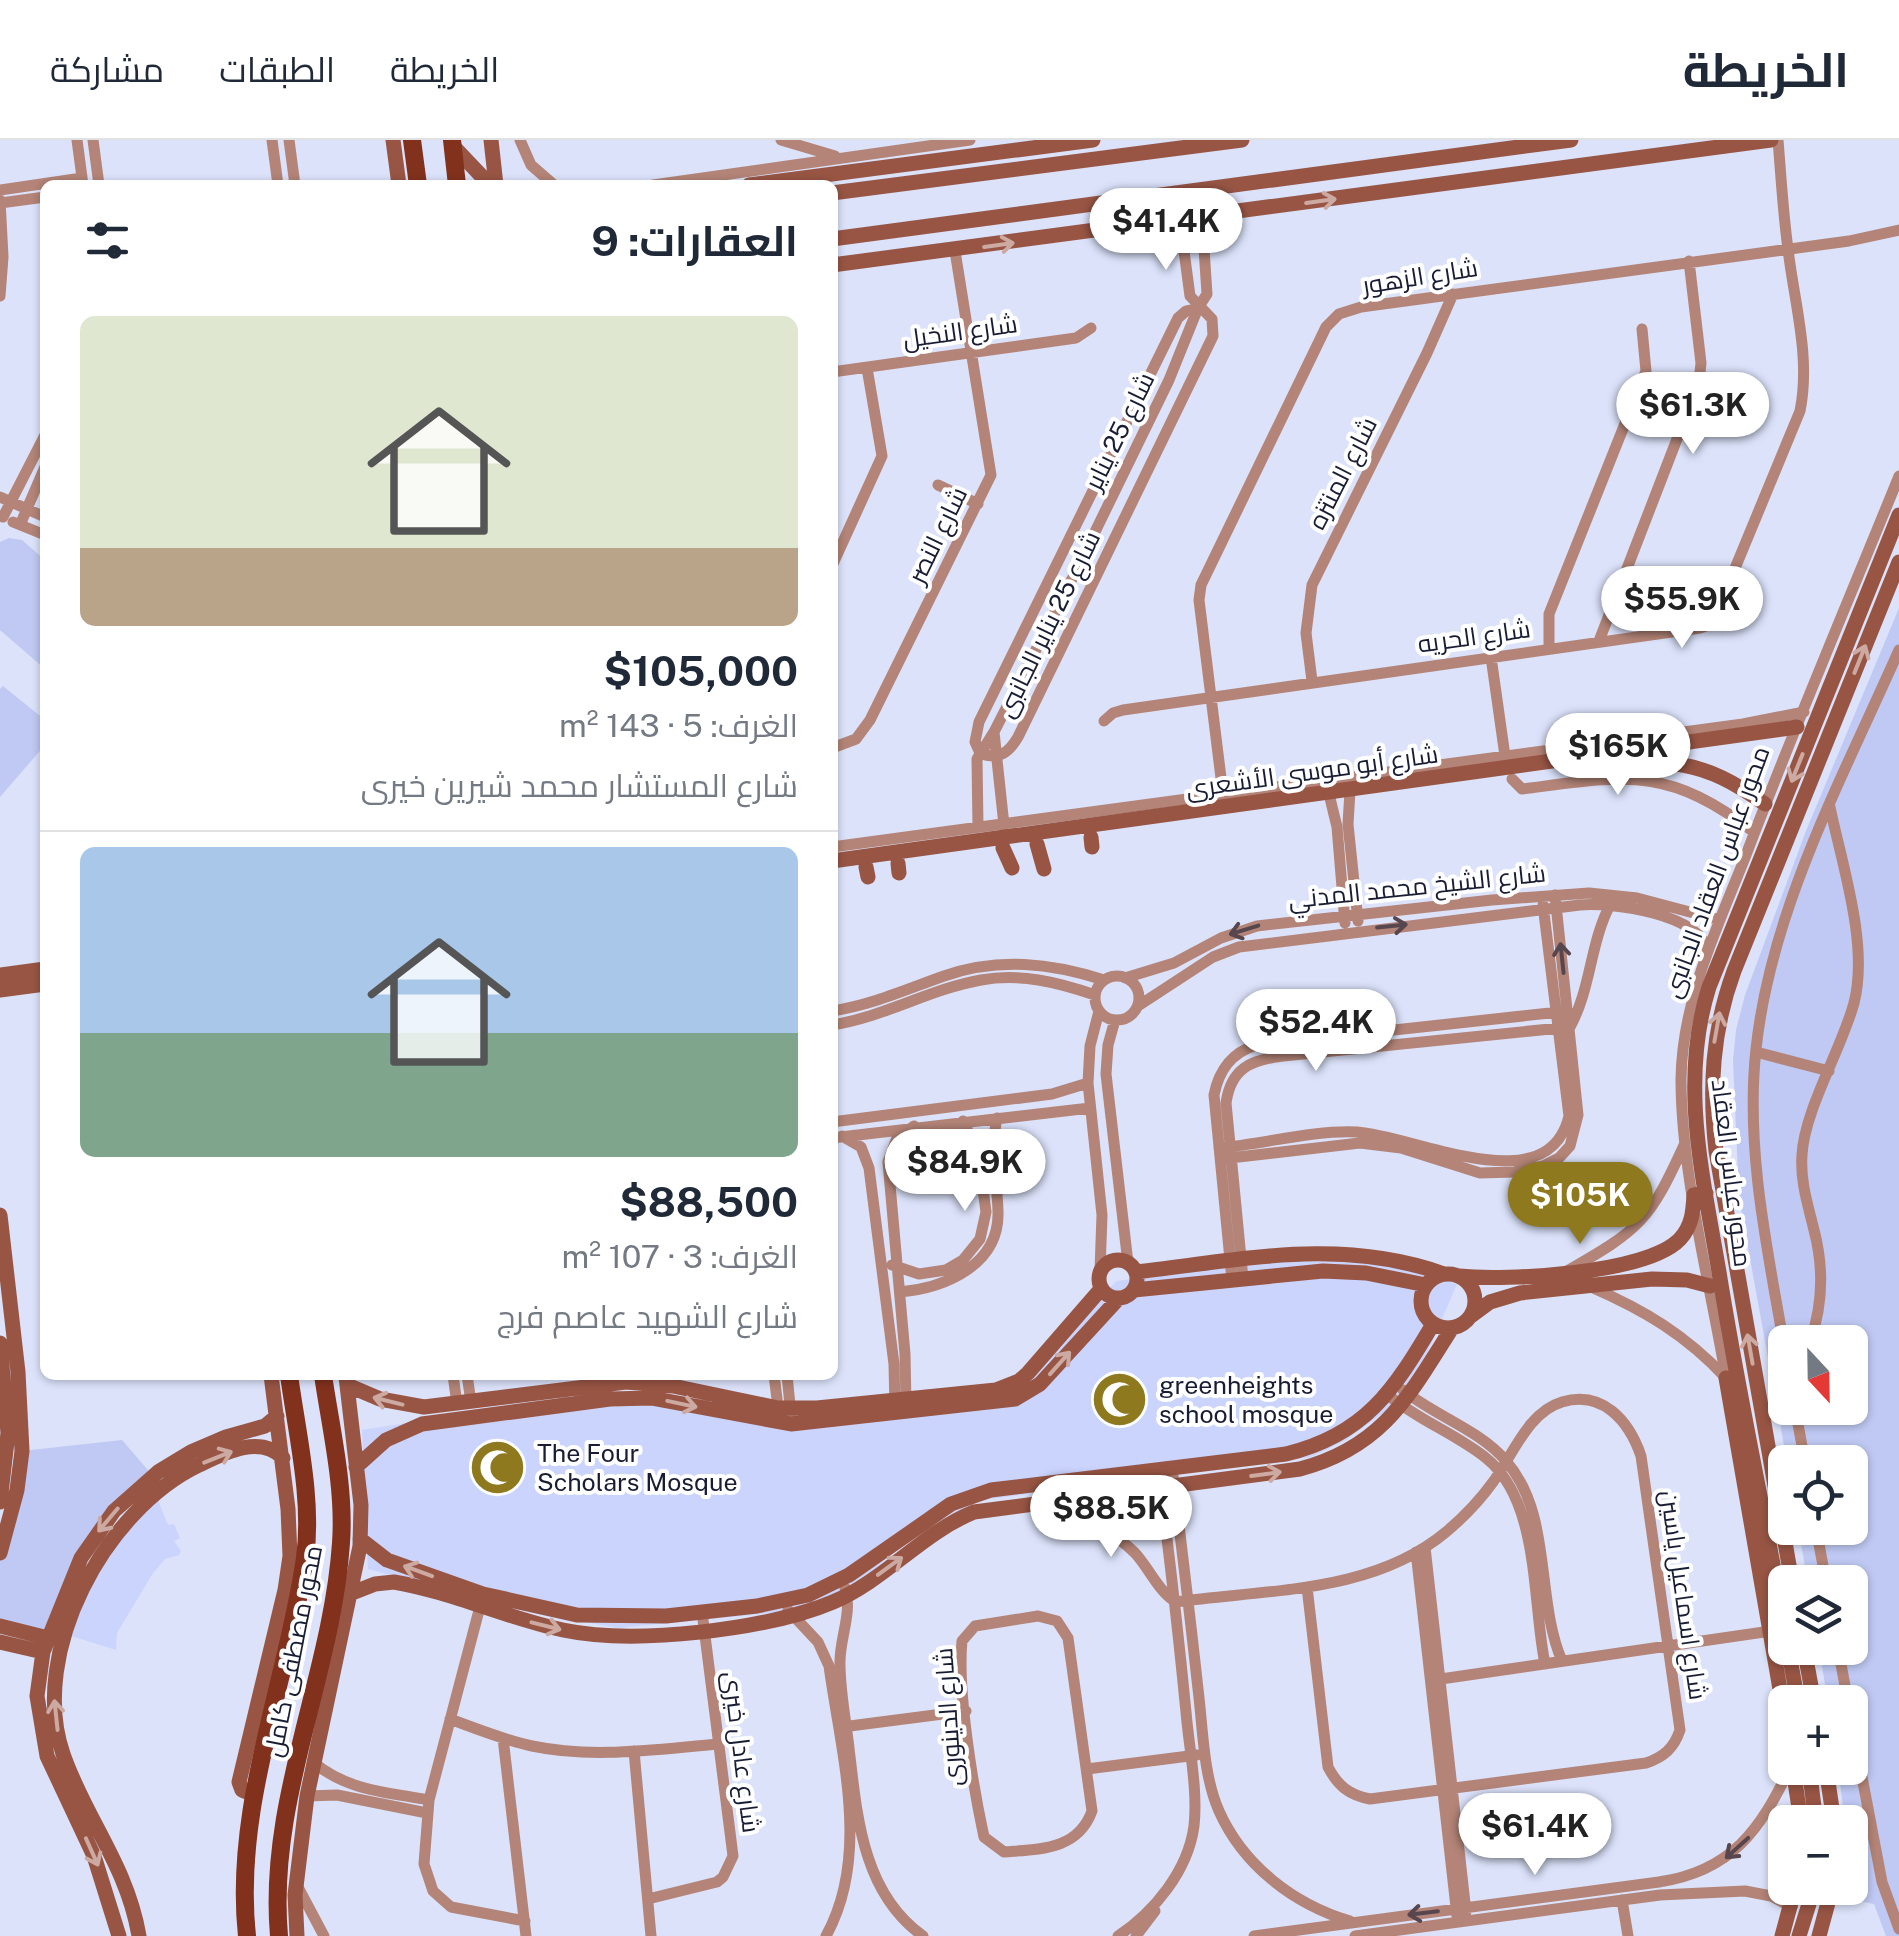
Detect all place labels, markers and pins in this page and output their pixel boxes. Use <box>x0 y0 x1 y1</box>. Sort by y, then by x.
pin: $41.4K <box>1085 188 1247 273</box>
pin: $61.3K <box>1612 372 1774 457</box>
pin: $55.9K <box>1601 566 1763 651</box>
pin: $165K <box>1548 713 1688 798</box>
pin: $52.4K <box>1235 989 1397 1074</box>
pin: $84.9K <box>884 1129 1046 1214</box>
pin: $105K <box>1510 1162 1650 1247</box>
mosque icon: greenheights school mosque <box>1090 1369 1150 1429</box>
place label: greenheights school mosque <box>1159 1370 1333 1429</box>
mosque icon: The Four Scholars Mosque <box>468 1437 528 1497</box>
place label: The Four Scholars Mosque <box>537 1438 738 1497</box>
pin: $88.5K <box>1030 1475 1192 1560</box>
pin: $61.4K <box>1454 1793 1616 1878</box>

